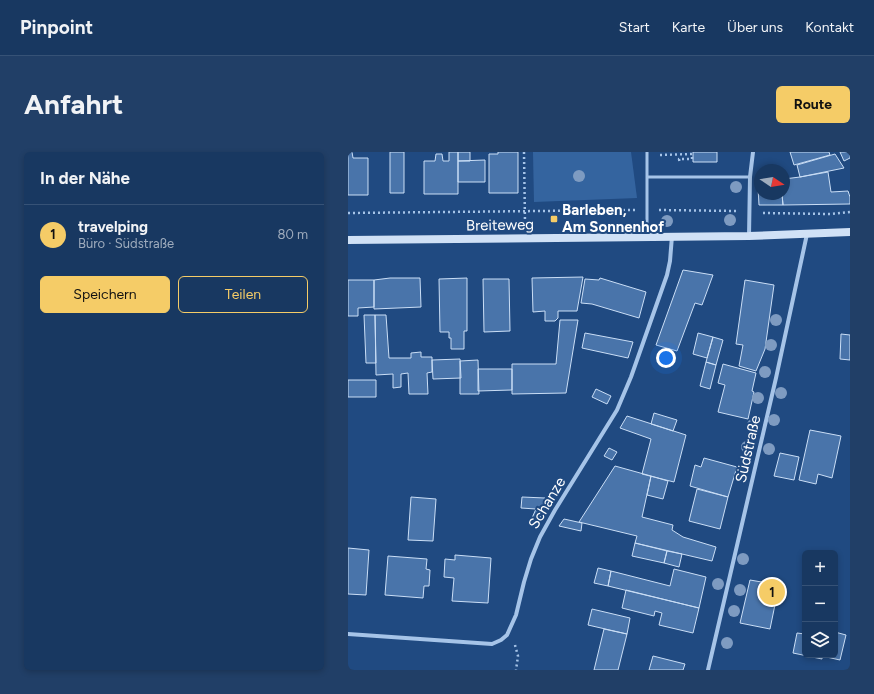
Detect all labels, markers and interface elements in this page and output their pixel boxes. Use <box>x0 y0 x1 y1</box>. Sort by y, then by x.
text: Pinpoint <box>20 16 93 39</box>
text: Start <box>619 19 650 36</box>
text: Karte <box>672 19 705 36</box>
text: Über uns <box>727 19 783 36</box>
text: Kontakt <box>805 19 854 36</box>
button: Route <box>776 86 850 123</box>
text: Anfahrt <box>24 87 123 121</box>
north arrow <box>754 164 790 200</box>
text: In der Nähe <box>40 168 130 188</box>
place label: Barleben, Am Sonnenhof <box>562 201 664 236</box>
marker: Barleben, Am Sonnenhof <box>549 214 559 224</box>
street label: Breiteweg <box>466 215 534 235</box>
text: travelping <box>78 218 148 236</box>
text: 1 <box>50 227 56 242</box>
text: 80 m <box>277 227 308 242</box>
text: Büro · Südstraße <box>78 236 174 251</box>
button: Speichern <box>40 276 170 313</box>
button: Teilen <box>178 276 308 313</box>
your location <box>656 348 676 368</box>
street label: Südstraße <box>732 414 764 484</box>
street label: Schanze <box>525 474 569 532</box>
map controls <box>802 550 838 658</box>
button: + <box>802 550 838 586</box>
pin: 1 <box>759 577 785 607</box>
button: − <box>802 586 838 622</box>
button: layers <box>802 622 838 658</box>

